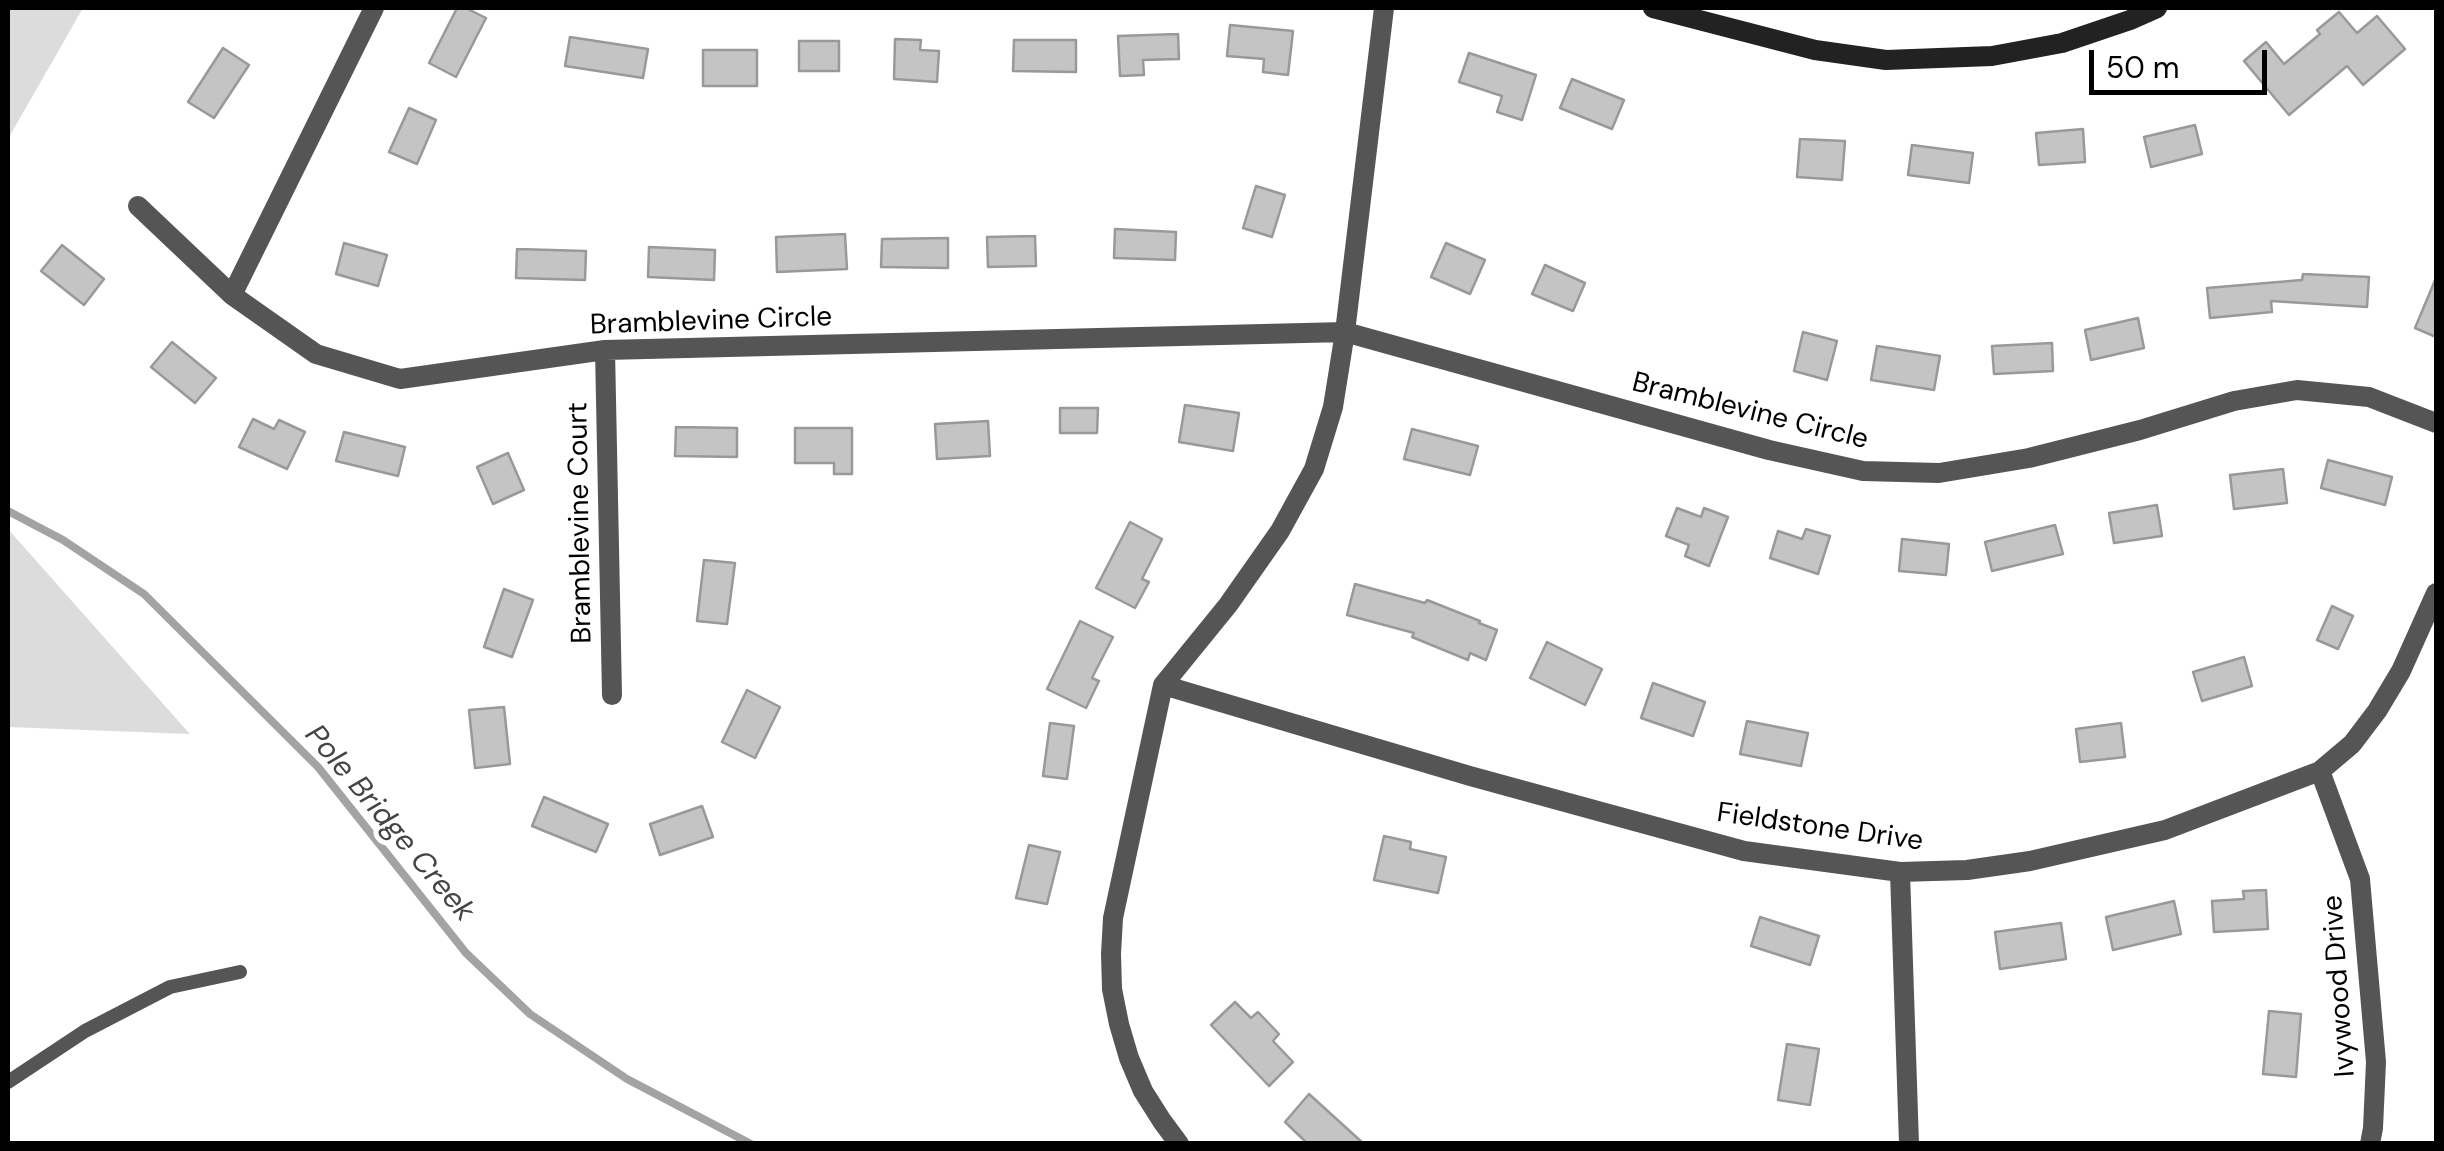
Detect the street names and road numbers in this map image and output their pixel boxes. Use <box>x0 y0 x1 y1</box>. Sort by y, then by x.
street label: Bramblevine Circle <box>589 301 833 343</box>
street label: Bramblevine Circle <box>1628 366 1872 458</box>
street label: Bramblevine Court <box>562 402 600 644</box>
street label: Fieldstone Drive <box>1715 797 1925 859</box>
street label: Ivywood Drive <box>2317 894 2363 1078</box>

